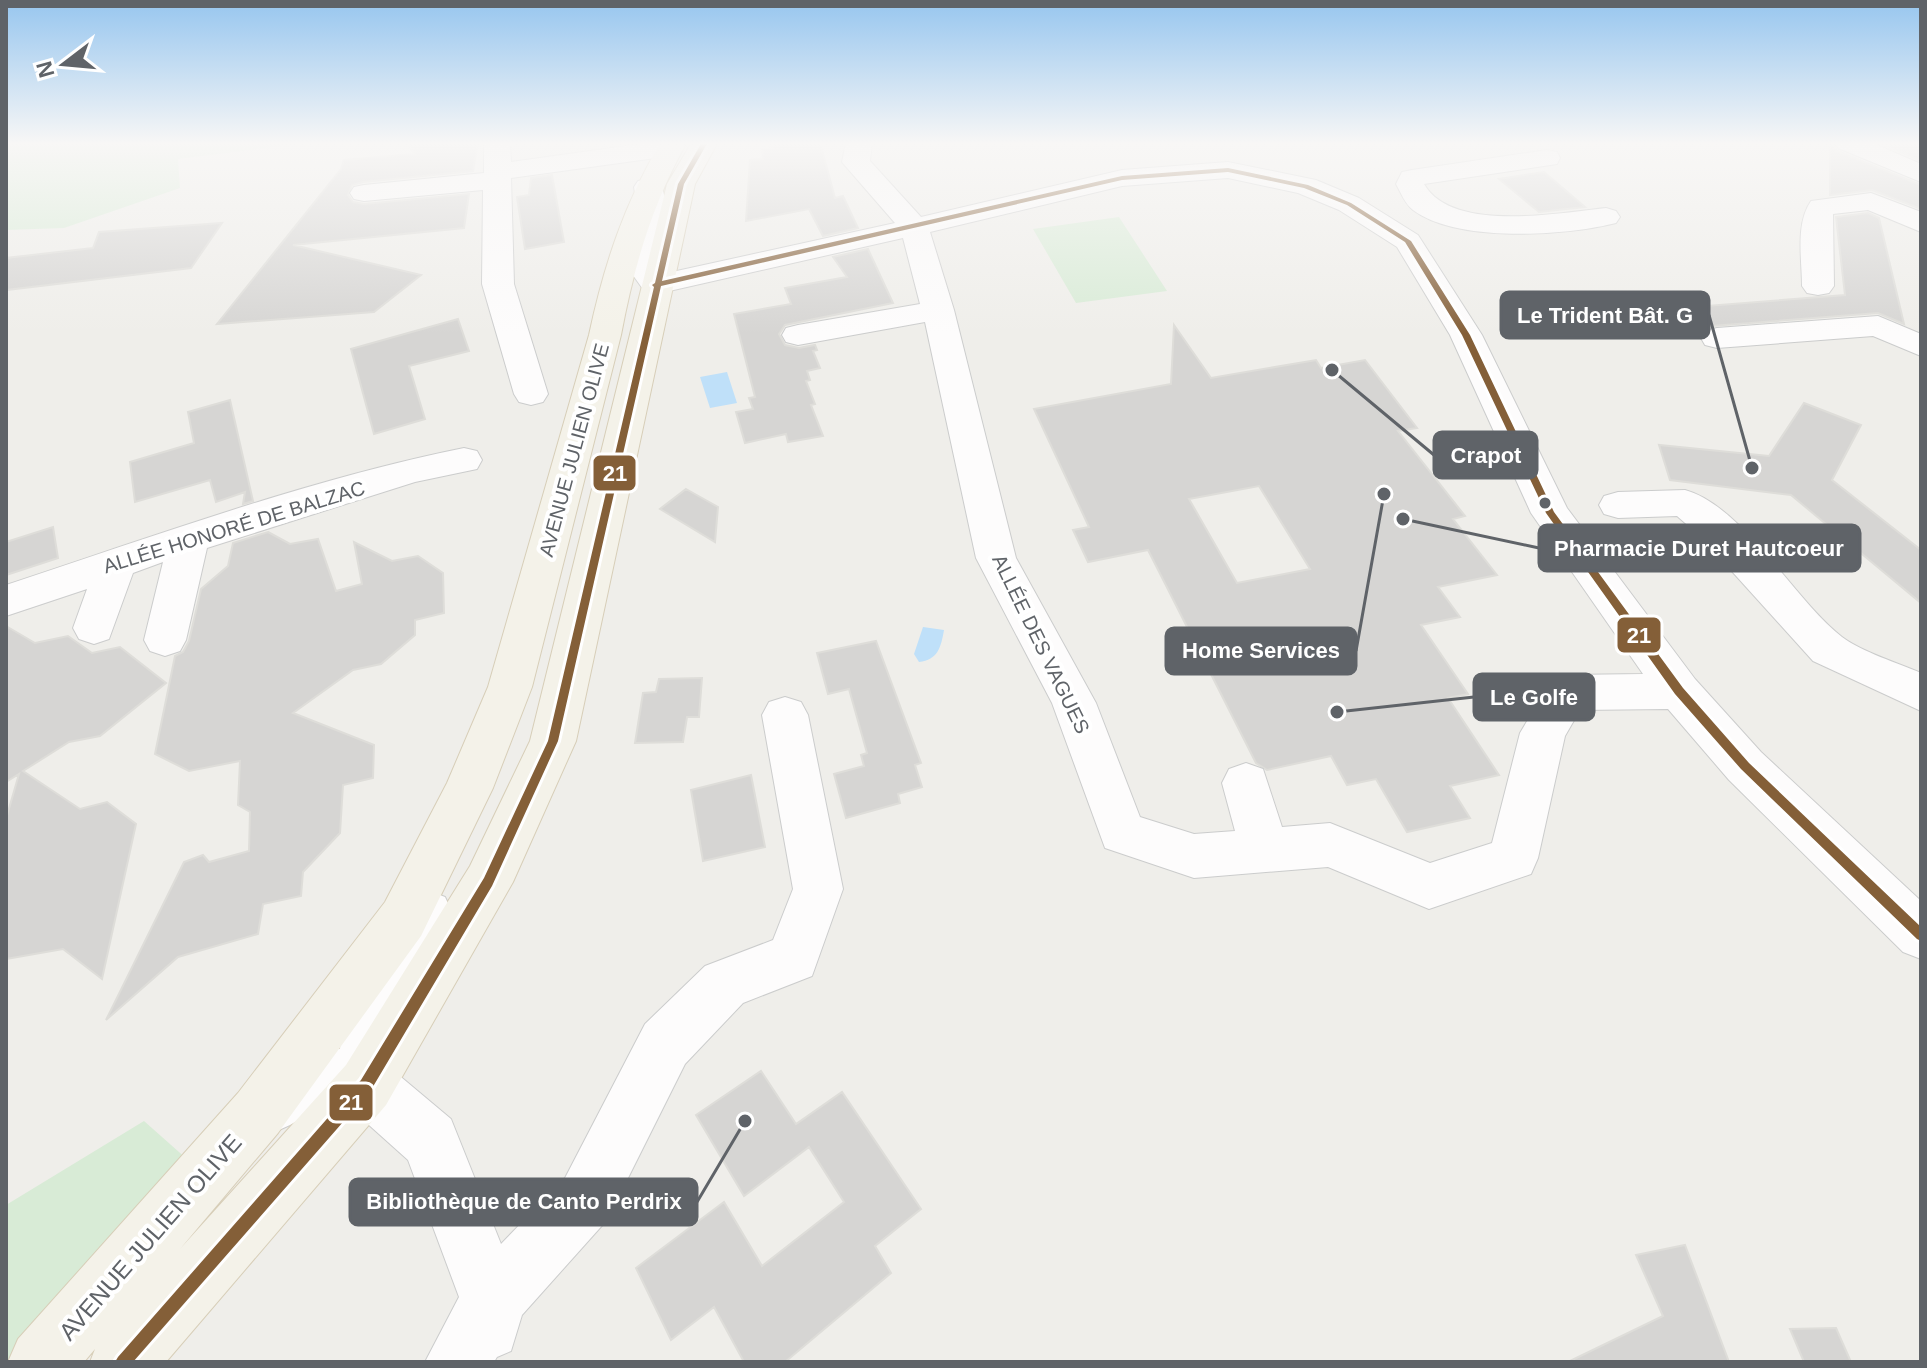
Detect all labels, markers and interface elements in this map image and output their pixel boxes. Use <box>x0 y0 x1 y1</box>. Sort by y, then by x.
north arrow <box>24 24 104 104</box>
text: N <box>31 58 59 80</box>
callout: Le Trident Bât. G <box>1501 292 1709 338</box>
text: Le Trident Bât. G <box>1517 303 1693 328</box>
street label: AVENUE JULIEN OLIVE <box>535 341 613 559</box>
callout: Crapot <box>1434 432 1537 478</box>
text: Crapot <box>1451 443 1522 468</box>
line badge: 21 <box>592 454 637 492</box>
text: 21 <box>603 461 627 486</box>
street label: ALLÉE HONORÉ DE BALZAC <box>101 477 367 577</box>
unlabelled marker <box>1537 495 1553 511</box>
callout: Pharmacie Duret Hautcoeur <box>1539 525 1860 571</box>
text: Pharmacie Duret Hautcoeur <box>1554 536 1844 561</box>
street label: ALLÉE DES VAGUES <box>988 551 1094 737</box>
line badge: 21 <box>1616 616 1662 654</box>
text: 21 <box>1627 623 1651 648</box>
callout: Home Services <box>1166 628 1356 674</box>
text: Home Services <box>1182 638 1340 663</box>
callout: Le Golfe <box>1474 674 1594 720</box>
text: Le Golfe <box>1490 685 1578 710</box>
line badge: 21 <box>328 1083 374 1122</box>
text: 21 <box>339 1090 363 1115</box>
street label: AVENUE JULIEN OLIVE <box>53 1129 247 1345</box>
callout: Bibliothèque de Canto Perdrix <box>350 1179 697 1225</box>
text: Bibliothèque de Canto Perdrix <box>366 1189 682 1214</box>

